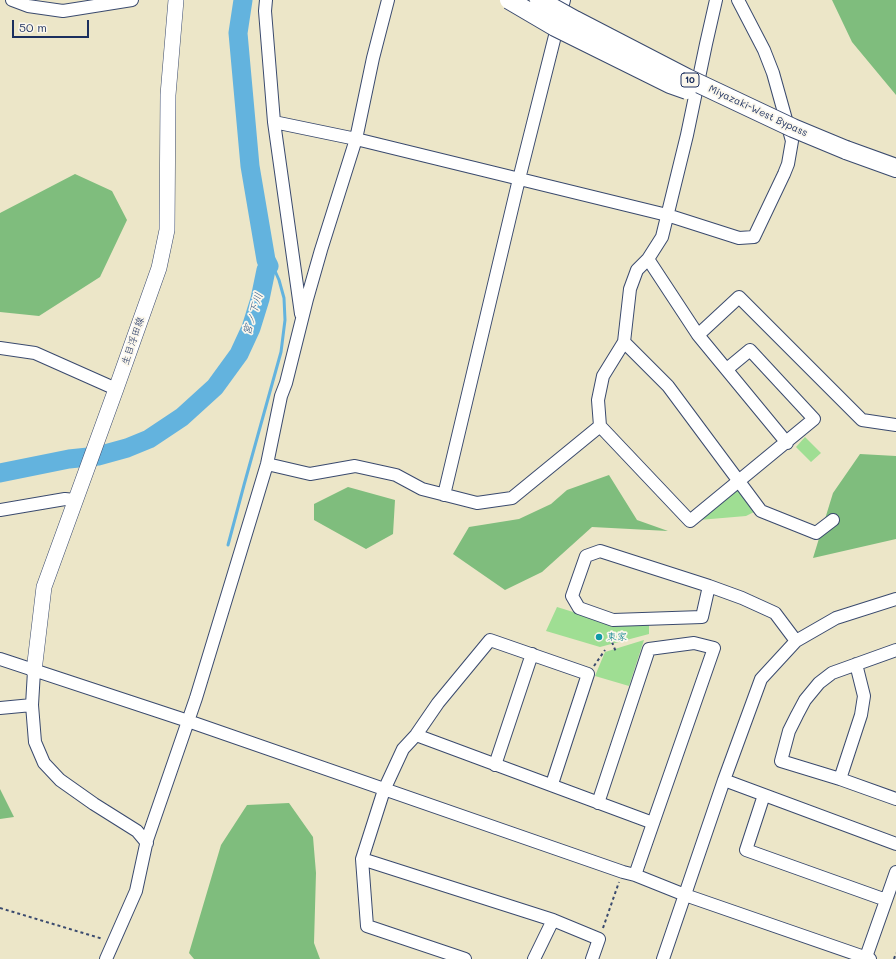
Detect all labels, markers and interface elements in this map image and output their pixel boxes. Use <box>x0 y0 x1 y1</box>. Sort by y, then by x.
scale bar <box>14 12 91 38</box>
text: 50 m <box>19 19 47 35</box>
road number: 10 <box>681 73 699 87</box>
street label: Miyazaki-West Bypass <box>707 83 809 139</box>
water label: 宮ノ下川 <box>240 291 266 337</box>
street label: 生目浮田線 <box>119 315 147 367</box>
place label: 東家 <box>607 631 627 643</box>
marker: 東家 <box>594 632 604 642</box>

